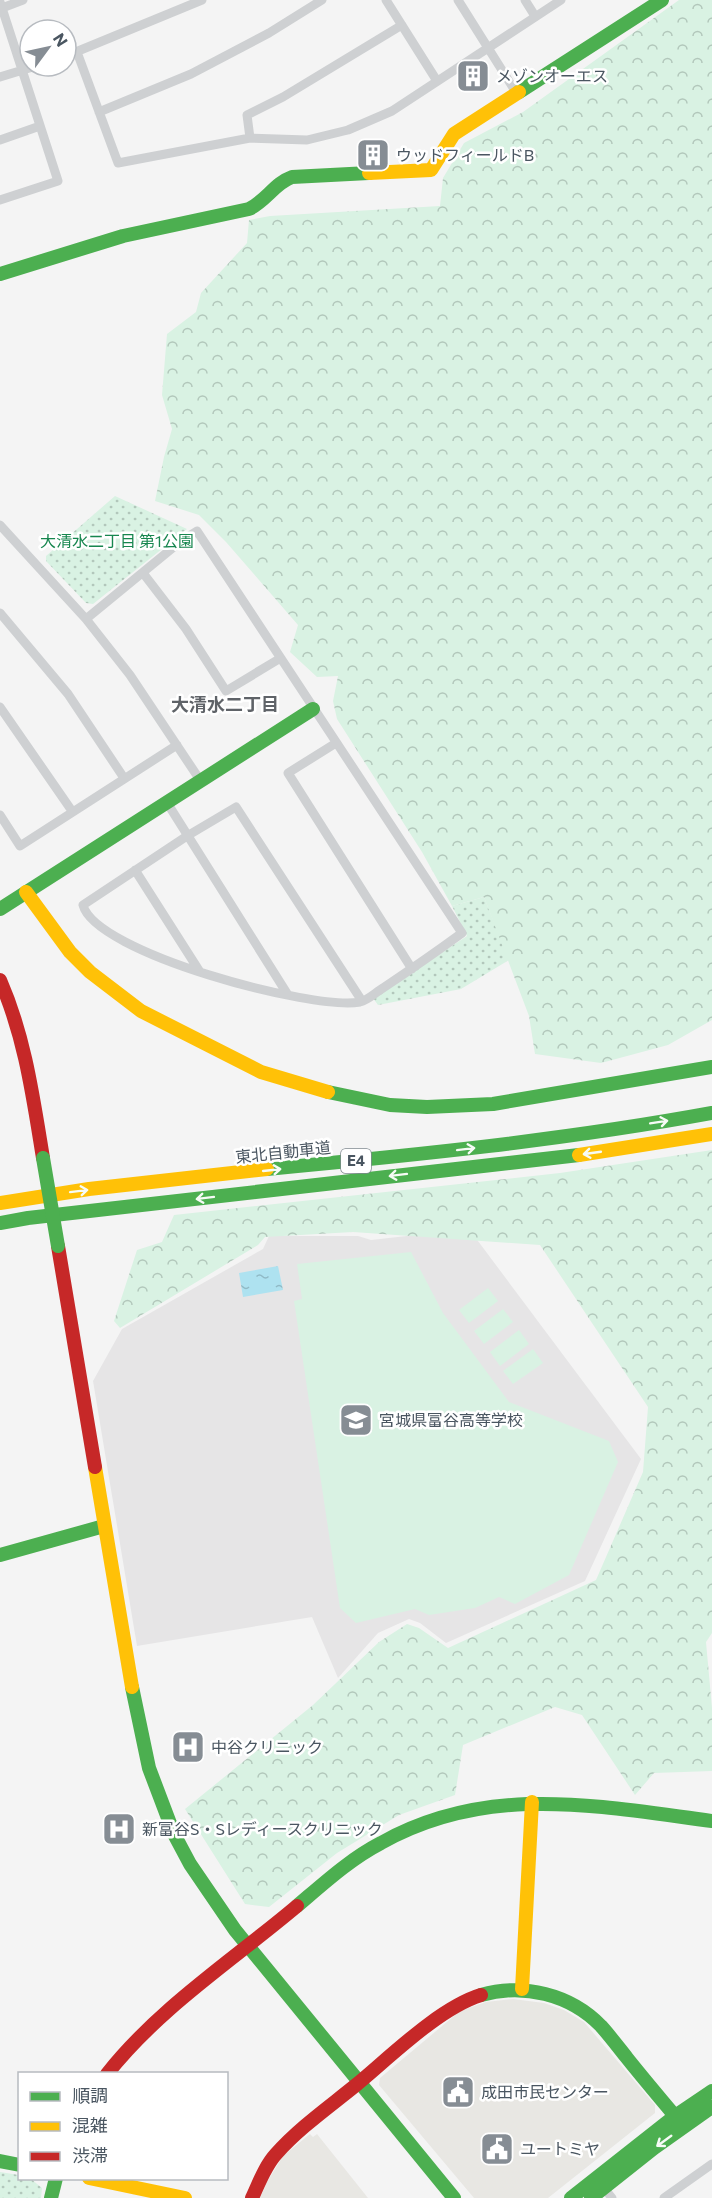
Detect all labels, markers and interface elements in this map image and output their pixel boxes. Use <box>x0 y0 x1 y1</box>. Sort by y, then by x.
north arrow <box>18 18 78 78</box>
text: N <box>50 29 72 50</box>
building icon: メゾンオーエス <box>455 58 491 94</box>
place label: メゾンオーエス <box>496 66 608 85</box>
building icon: ウッドフィールドB <box>355 137 391 173</box>
place label: ウッドフィールドB <box>396 145 534 164</box>
park label: 大清水二丁目 第1公園 <box>40 531 194 550</box>
district label: 大清水二丁目 <box>171 693 279 715</box>
one-way arrow <box>649 1117 669 1128</box>
street label: 東北自動車道 <box>234 1137 332 1166</box>
one-way arrow <box>456 1144 476 1155</box>
one-way arrow <box>583 1147 602 1158</box>
road number: E4 <box>341 1149 371 1173</box>
one-way arrow <box>262 1164 282 1175</box>
one-way arrow <box>389 1170 409 1181</box>
one-way arrow <box>68 1186 88 1197</box>
one-way arrow <box>195 1192 215 1203</box>
school or university icon: 宮城県富谷高等学校 <box>338 1402 374 1438</box>
place label: 宮城県富谷高等学校 <box>379 1410 523 1429</box>
hospital icon: 中谷クリニック <box>170 1729 206 1765</box>
place label: 中谷クリニック <box>211 1737 323 1756</box>
hospital icon: 新富谷S・Sレディースクリニック <box>101 1811 137 1847</box>
place label: 新富谷S・Sレディースクリニック <box>142 1819 383 1838</box>
legend <box>18 2072 228 2180</box>
public building icon: 成田市民センター <box>440 2074 476 2110</box>
place label: 成田市民センター <box>481 2082 609 2101</box>
text: 順調 <box>72 2084 108 2106</box>
text: 混雑 <box>72 2114 108 2136</box>
public building icon: ユートミヤ <box>479 2131 515 2167</box>
one-way arrow <box>657 2135 673 2147</box>
place label: ユートミヤ <box>520 2139 600 2158</box>
text: 渋滞 <box>72 2144 108 2166</box>

